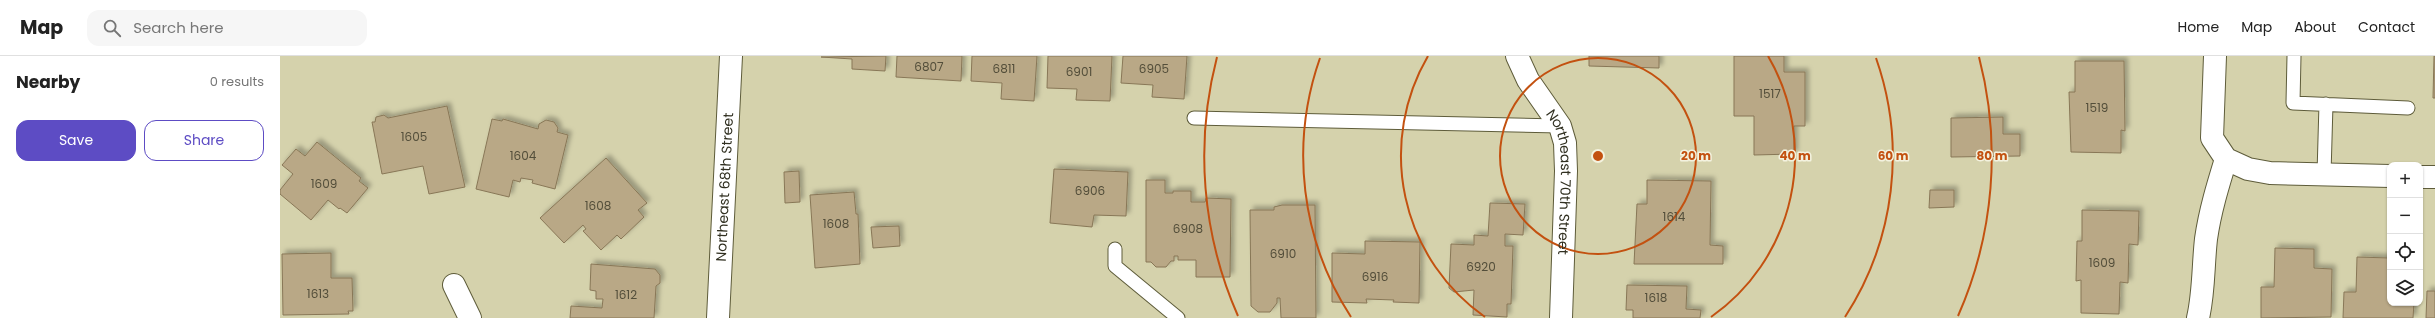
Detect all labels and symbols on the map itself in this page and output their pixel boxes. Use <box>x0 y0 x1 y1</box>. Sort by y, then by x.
house number: 6807 <box>914 58 944 75</box>
house number: 6811 <box>993 60 1015 77</box>
house number: 6905 <box>1139 60 1169 77</box>
house number: 6901 <box>1066 63 1092 80</box>
house number: 1517 <box>1759 85 1781 102</box>
house number: 1519 <box>2086 99 2108 116</box>
street label: Northeast 70th Street <box>1541 105 1576 255</box>
street label: Northeast 68th Street <box>711 112 738 262</box>
house number: 1605 <box>401 128 427 145</box>
house number: 1604 <box>510 147 537 164</box>
text: 20 m <box>1681 147 1711 164</box>
text: 40 m <box>1779 147 1811 164</box>
text: 60 m <box>1878 147 1909 164</box>
text: 80 m <box>1977 147 2008 164</box>
centre of rings <box>1591 149 1605 163</box>
house number: 1609 <box>311 175 337 192</box>
house number: 6906 <box>1075 182 1105 199</box>
house number: 1608 <box>585 197 611 214</box>
house number: 1614 <box>1663 208 1686 225</box>
house number: 1608 <box>823 215 849 232</box>
house number: 6908 <box>1173 220 1203 237</box>
house number: 6910 <box>1270 245 1296 262</box>
house number: 1609 <box>2089 254 2115 271</box>
house number: 6920 <box>1466 258 1496 275</box>
house number: 6916 <box>1362 268 1388 285</box>
house number: 1613 <box>307 285 329 302</box>
house number: 1612 <box>615 286 637 303</box>
house number: 1618 <box>1645 289 1667 306</box>

